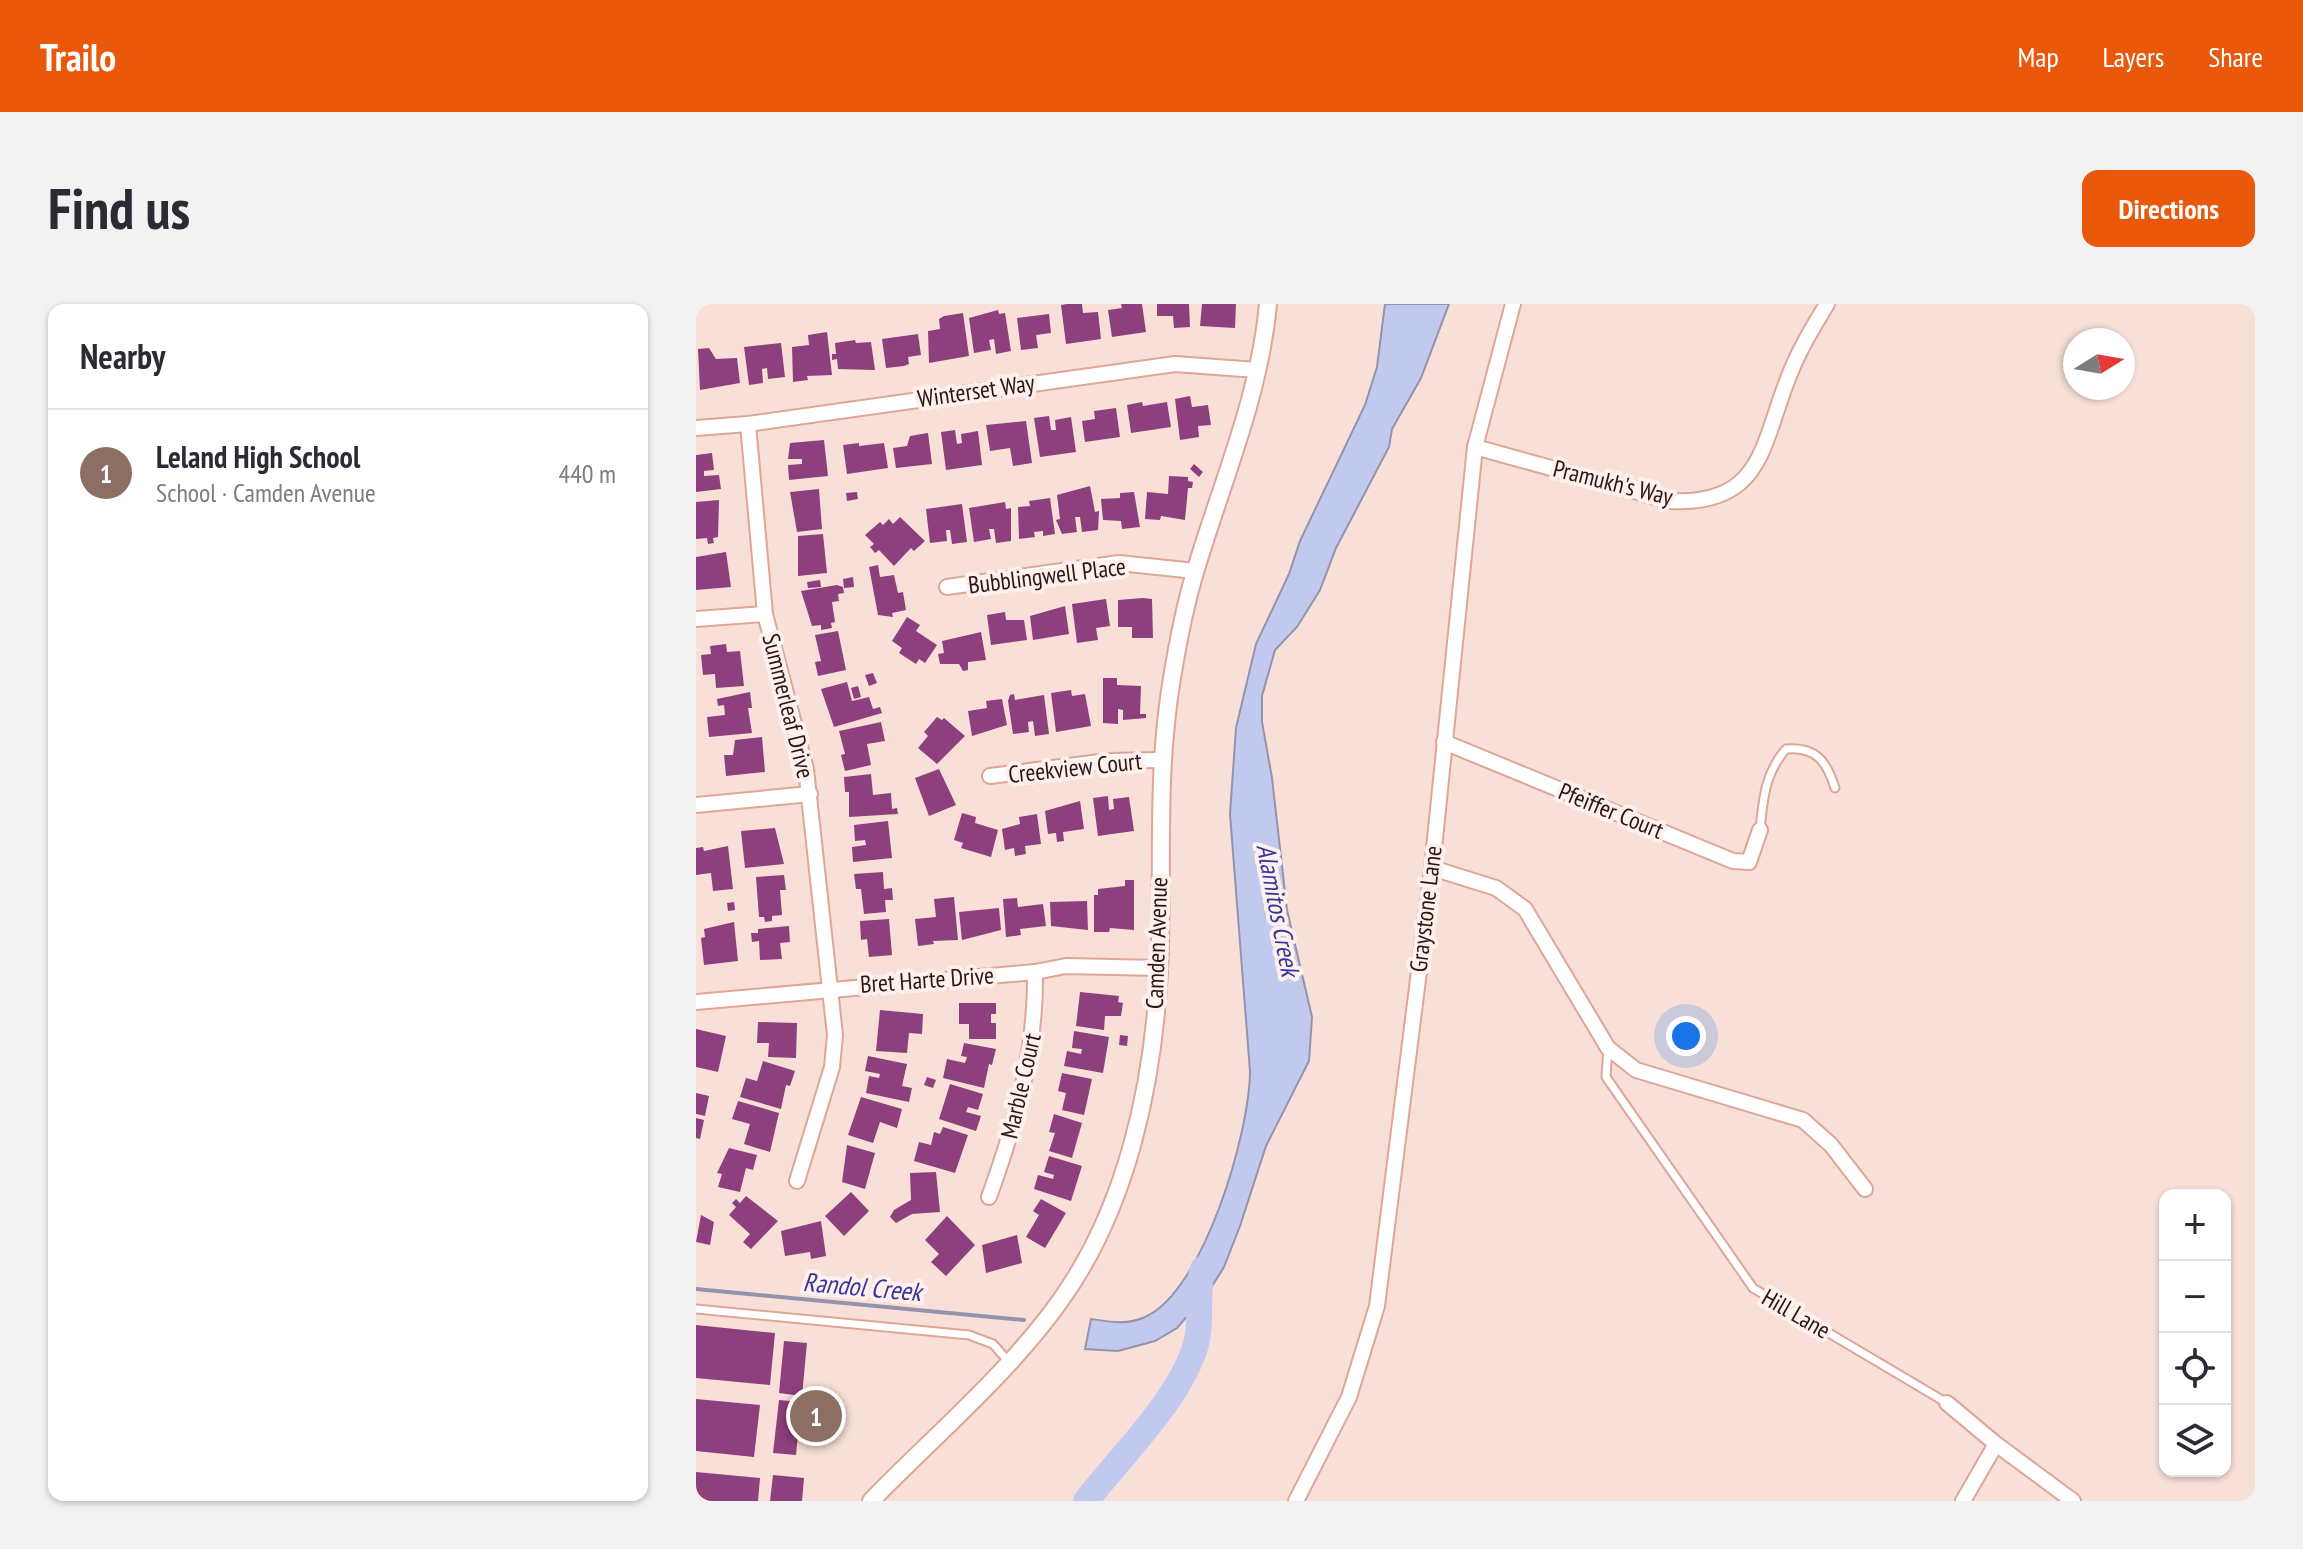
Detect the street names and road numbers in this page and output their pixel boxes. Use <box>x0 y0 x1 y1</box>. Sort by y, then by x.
street label: Winterset Way <box>915 367 1037 414</box>
street label: Pramukh's Way <box>1550 453 1676 512</box>
street label: Bubblingwell Place <box>966 550 1127 601</box>
street label: Summerleaf Drive <box>755 630 821 782</box>
street label: Creekview Court <box>1007 745 1144 790</box>
street label: Pfeiffer Court <box>1554 775 1669 846</box>
street label: Graystone Lane <box>1402 844 1449 974</box>
street label: Camden Avenue <box>1139 877 1174 1009</box>
street label: Bret Harte Drive <box>859 959 995 1000</box>
street label: Marble Court <box>993 1030 1048 1142</box>
street label: Hill Lane <box>1756 1282 1836 1345</box>

